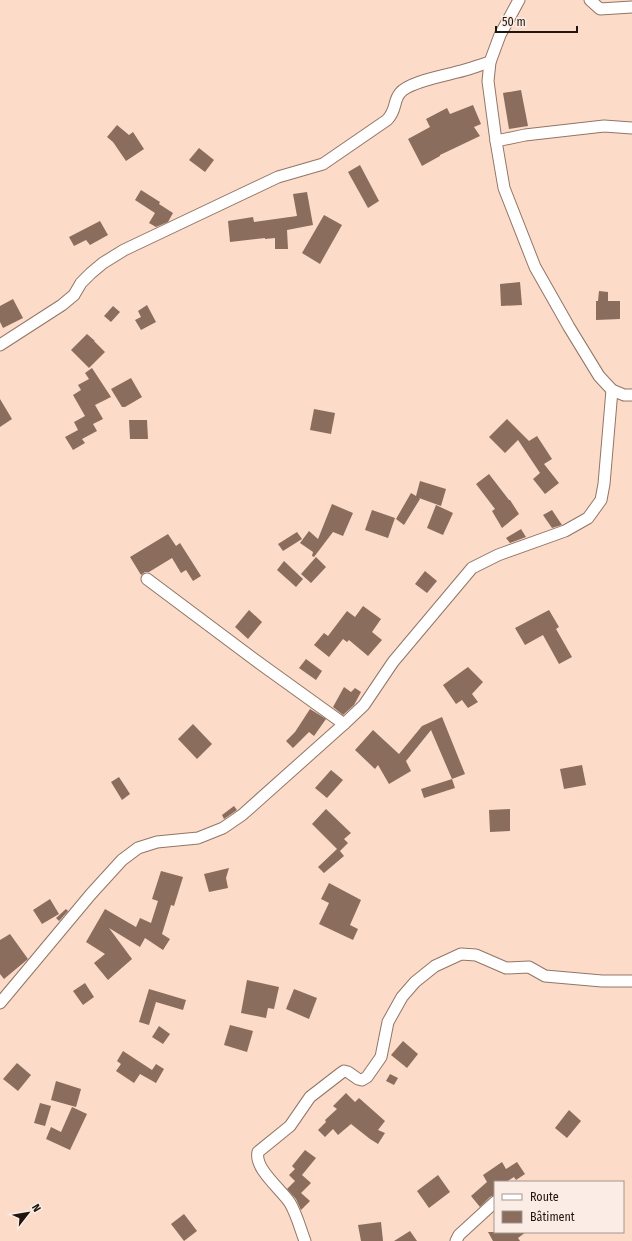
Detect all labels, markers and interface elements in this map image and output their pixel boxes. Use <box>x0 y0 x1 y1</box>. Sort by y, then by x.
scale bar <box>496 8 577 34</box>
text: 50 m <box>502 15 526 29</box>
legend <box>494 1181 624 1233</box>
text: Route <box>530 1190 559 1204</box>
north arrow <box>8 1193 48 1233</box>
text: N <box>29 1202 43 1214</box>
text: Bâtiment <box>530 1210 575 1224</box>

